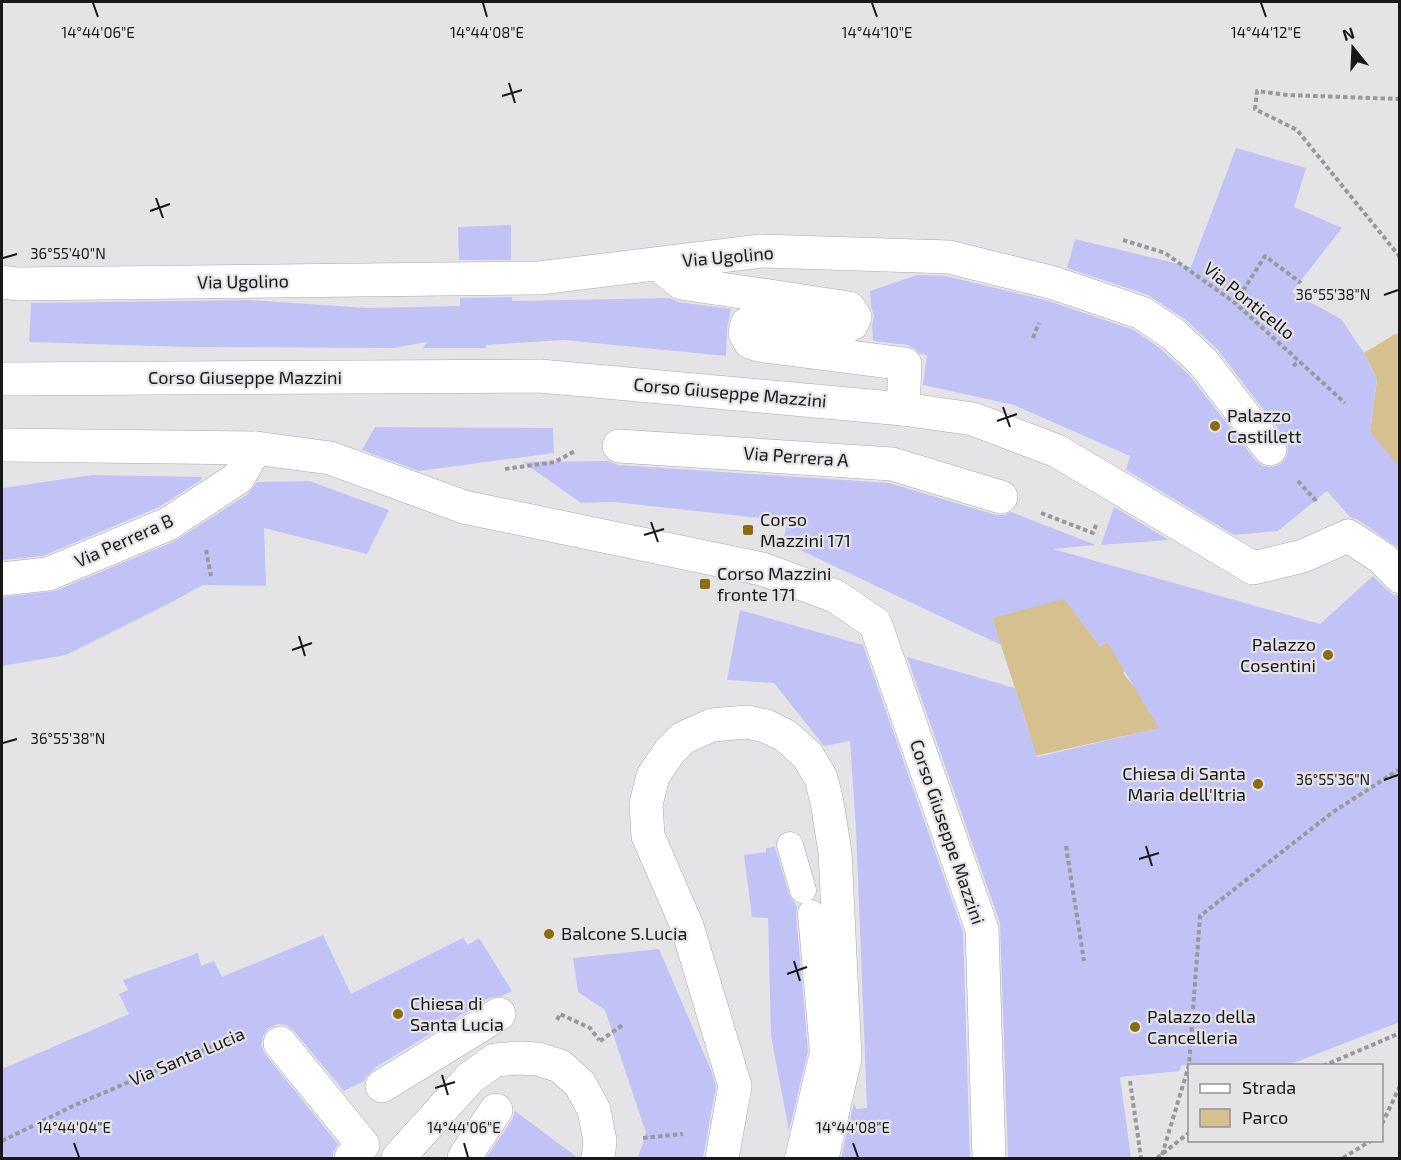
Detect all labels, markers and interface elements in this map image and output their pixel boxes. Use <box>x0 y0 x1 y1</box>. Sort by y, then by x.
north arrow <box>1323 18 1383 78</box>
text: N <box>1340 22 1357 44</box>
text: 14°44'06"E <box>61 23 135 41</box>
text: 14°44'08"E <box>450 23 524 41</box>
text: 14°44'10"E <box>842 23 912 41</box>
text: 14°44'12"E <box>1231 23 1301 41</box>
street label: Via Ugolino <box>681 241 775 271</box>
text: 36°55'40"N <box>30 244 106 262</box>
street label: Via Ponticello <box>1200 257 1300 344</box>
street label: Via Ugolino <box>197 269 289 293</box>
text: 36°55'38"N <box>1296 285 1370 303</box>
street label: Corso Giuseppe Mazzini <box>148 366 342 388</box>
street label: Corso Giuseppe Mazzini <box>633 373 828 411</box>
place label: Palazzo Castillett <box>1227 404 1302 447</box>
marker: Palazzo Castillett <box>1208 419 1222 433</box>
street label: Via Perrera A <box>743 441 850 471</box>
place label: Corso Mazzini 171 <box>760 508 851 551</box>
street label: Via Perrera B <box>71 509 176 572</box>
marker: Corso Mazzini 171 <box>741 523 755 537</box>
place label: Corso Mazzini fronte 171 <box>717 562 832 605</box>
marker: Corso Mazzini fronte 171 <box>698 577 712 591</box>
place label: Palazzo Cosentini <box>1240 633 1316 676</box>
marker: Palazzo Cosentini <box>1321 648 1335 662</box>
text: 36°55'38"N <box>31 729 105 747</box>
street label: Corso Giuseppe Mazzini <box>906 736 990 927</box>
place label: Chiesa di Santa Maria dell'Itria <box>1122 762 1246 805</box>
text: 36°55'36"N <box>1296 770 1370 788</box>
marker: Chiesa di Santa Maria dell'Itria <box>1251 777 1265 791</box>
place label: Balcone S.Lucia <box>561 922 687 944</box>
marker: Balcone S.Lucia <box>542 927 556 941</box>
place label: Chiesa di Santa Lucia <box>410 992 504 1035</box>
place label: Palazzo della Cancelleria <box>1147 1005 1256 1048</box>
marker: Chiesa di Santa Lucia <box>391 1007 405 1021</box>
marker: Palazzo della Cancelleria <box>1128 1020 1142 1034</box>
street label: Via Santa Lucia <box>126 1022 248 1090</box>
legend <box>1188 1064 1383 1142</box>
text: Strada <box>1242 1076 1296 1098</box>
text: Parco <box>1242 1106 1288 1128</box>
text: 14°44'04"E <box>37 1118 111 1136</box>
text: 14°44'06"E <box>427 1118 501 1136</box>
text: 14°44'08"E <box>816 1118 890 1136</box>

